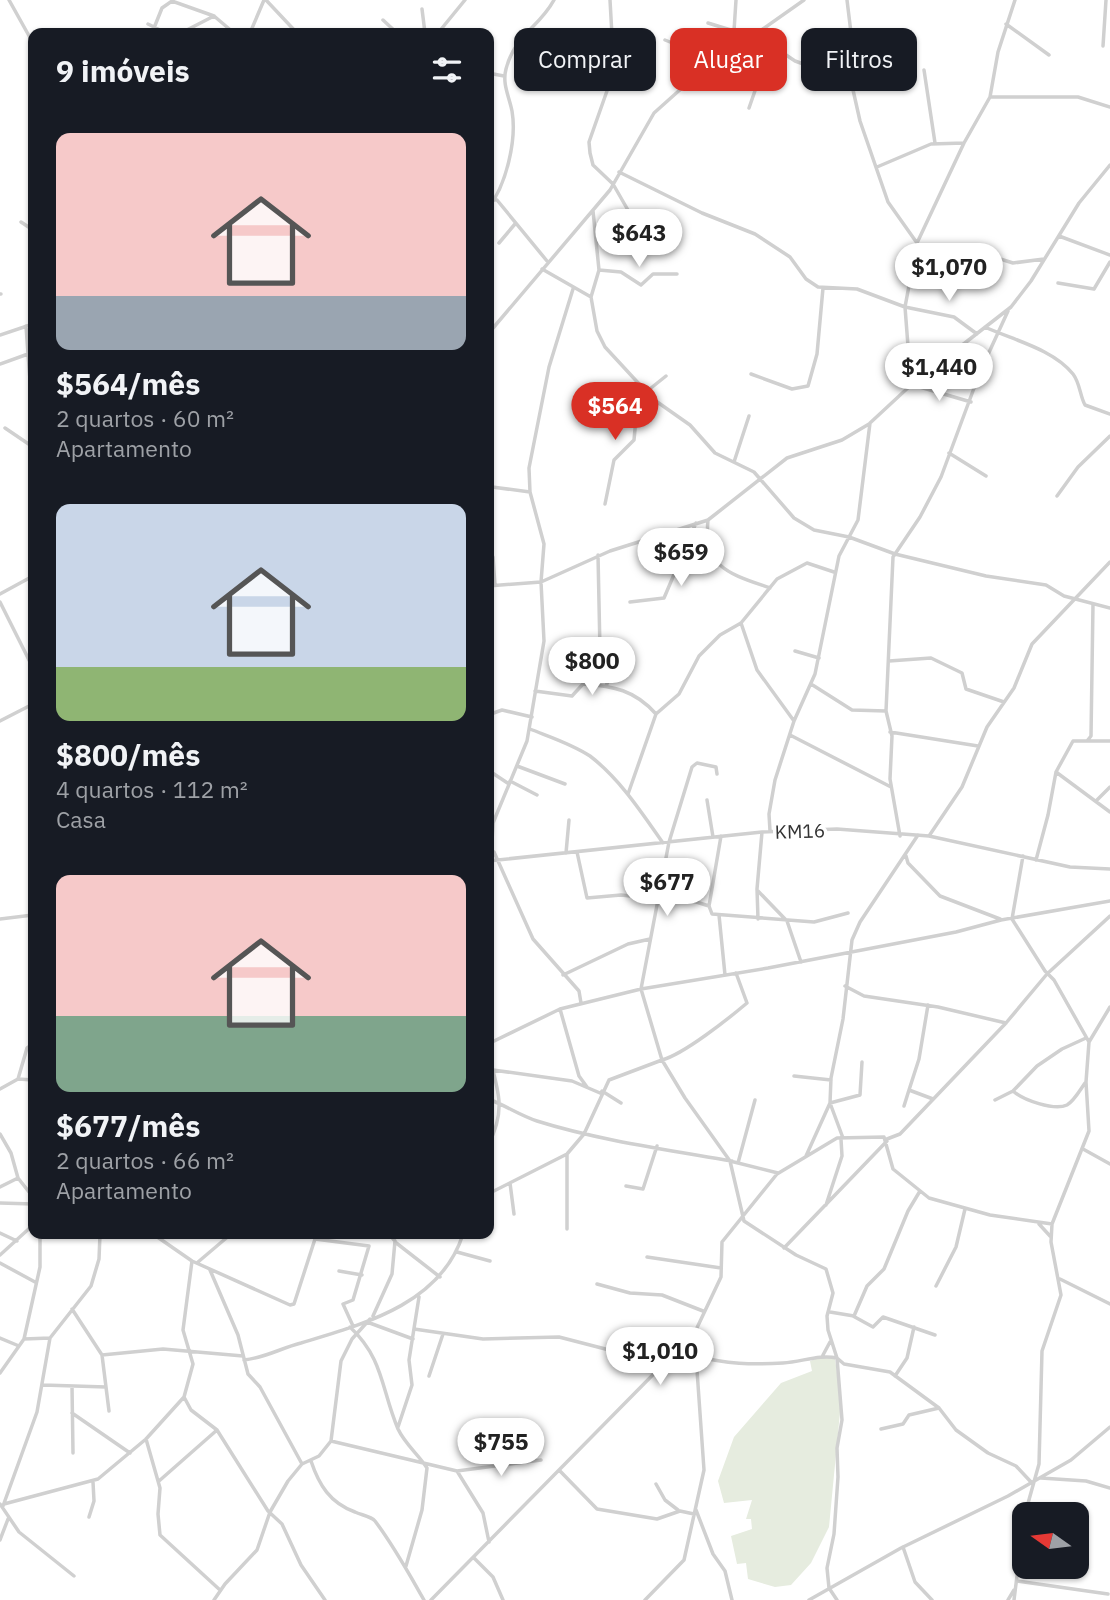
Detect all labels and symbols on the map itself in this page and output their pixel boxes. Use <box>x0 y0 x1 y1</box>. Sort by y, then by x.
pin: $643 <box>598 210 680 269</box>
pin: $1,070 <box>892 244 1006 303</box>
pin: $1,440 <box>882 344 996 403</box>
pin: $564 <box>574 382 656 442</box>
pin: $659 <box>640 528 722 588</box>
pin: $800 <box>551 638 633 697</box>
street label: KM16 <box>774 818 826 844</box>
pin: $677 <box>626 858 708 918</box>
pin: $1,010 <box>603 1328 717 1387</box>
pin: $755 <box>460 1418 542 1478</box>
north arrow <box>1012 1502 1088 1578</box>

